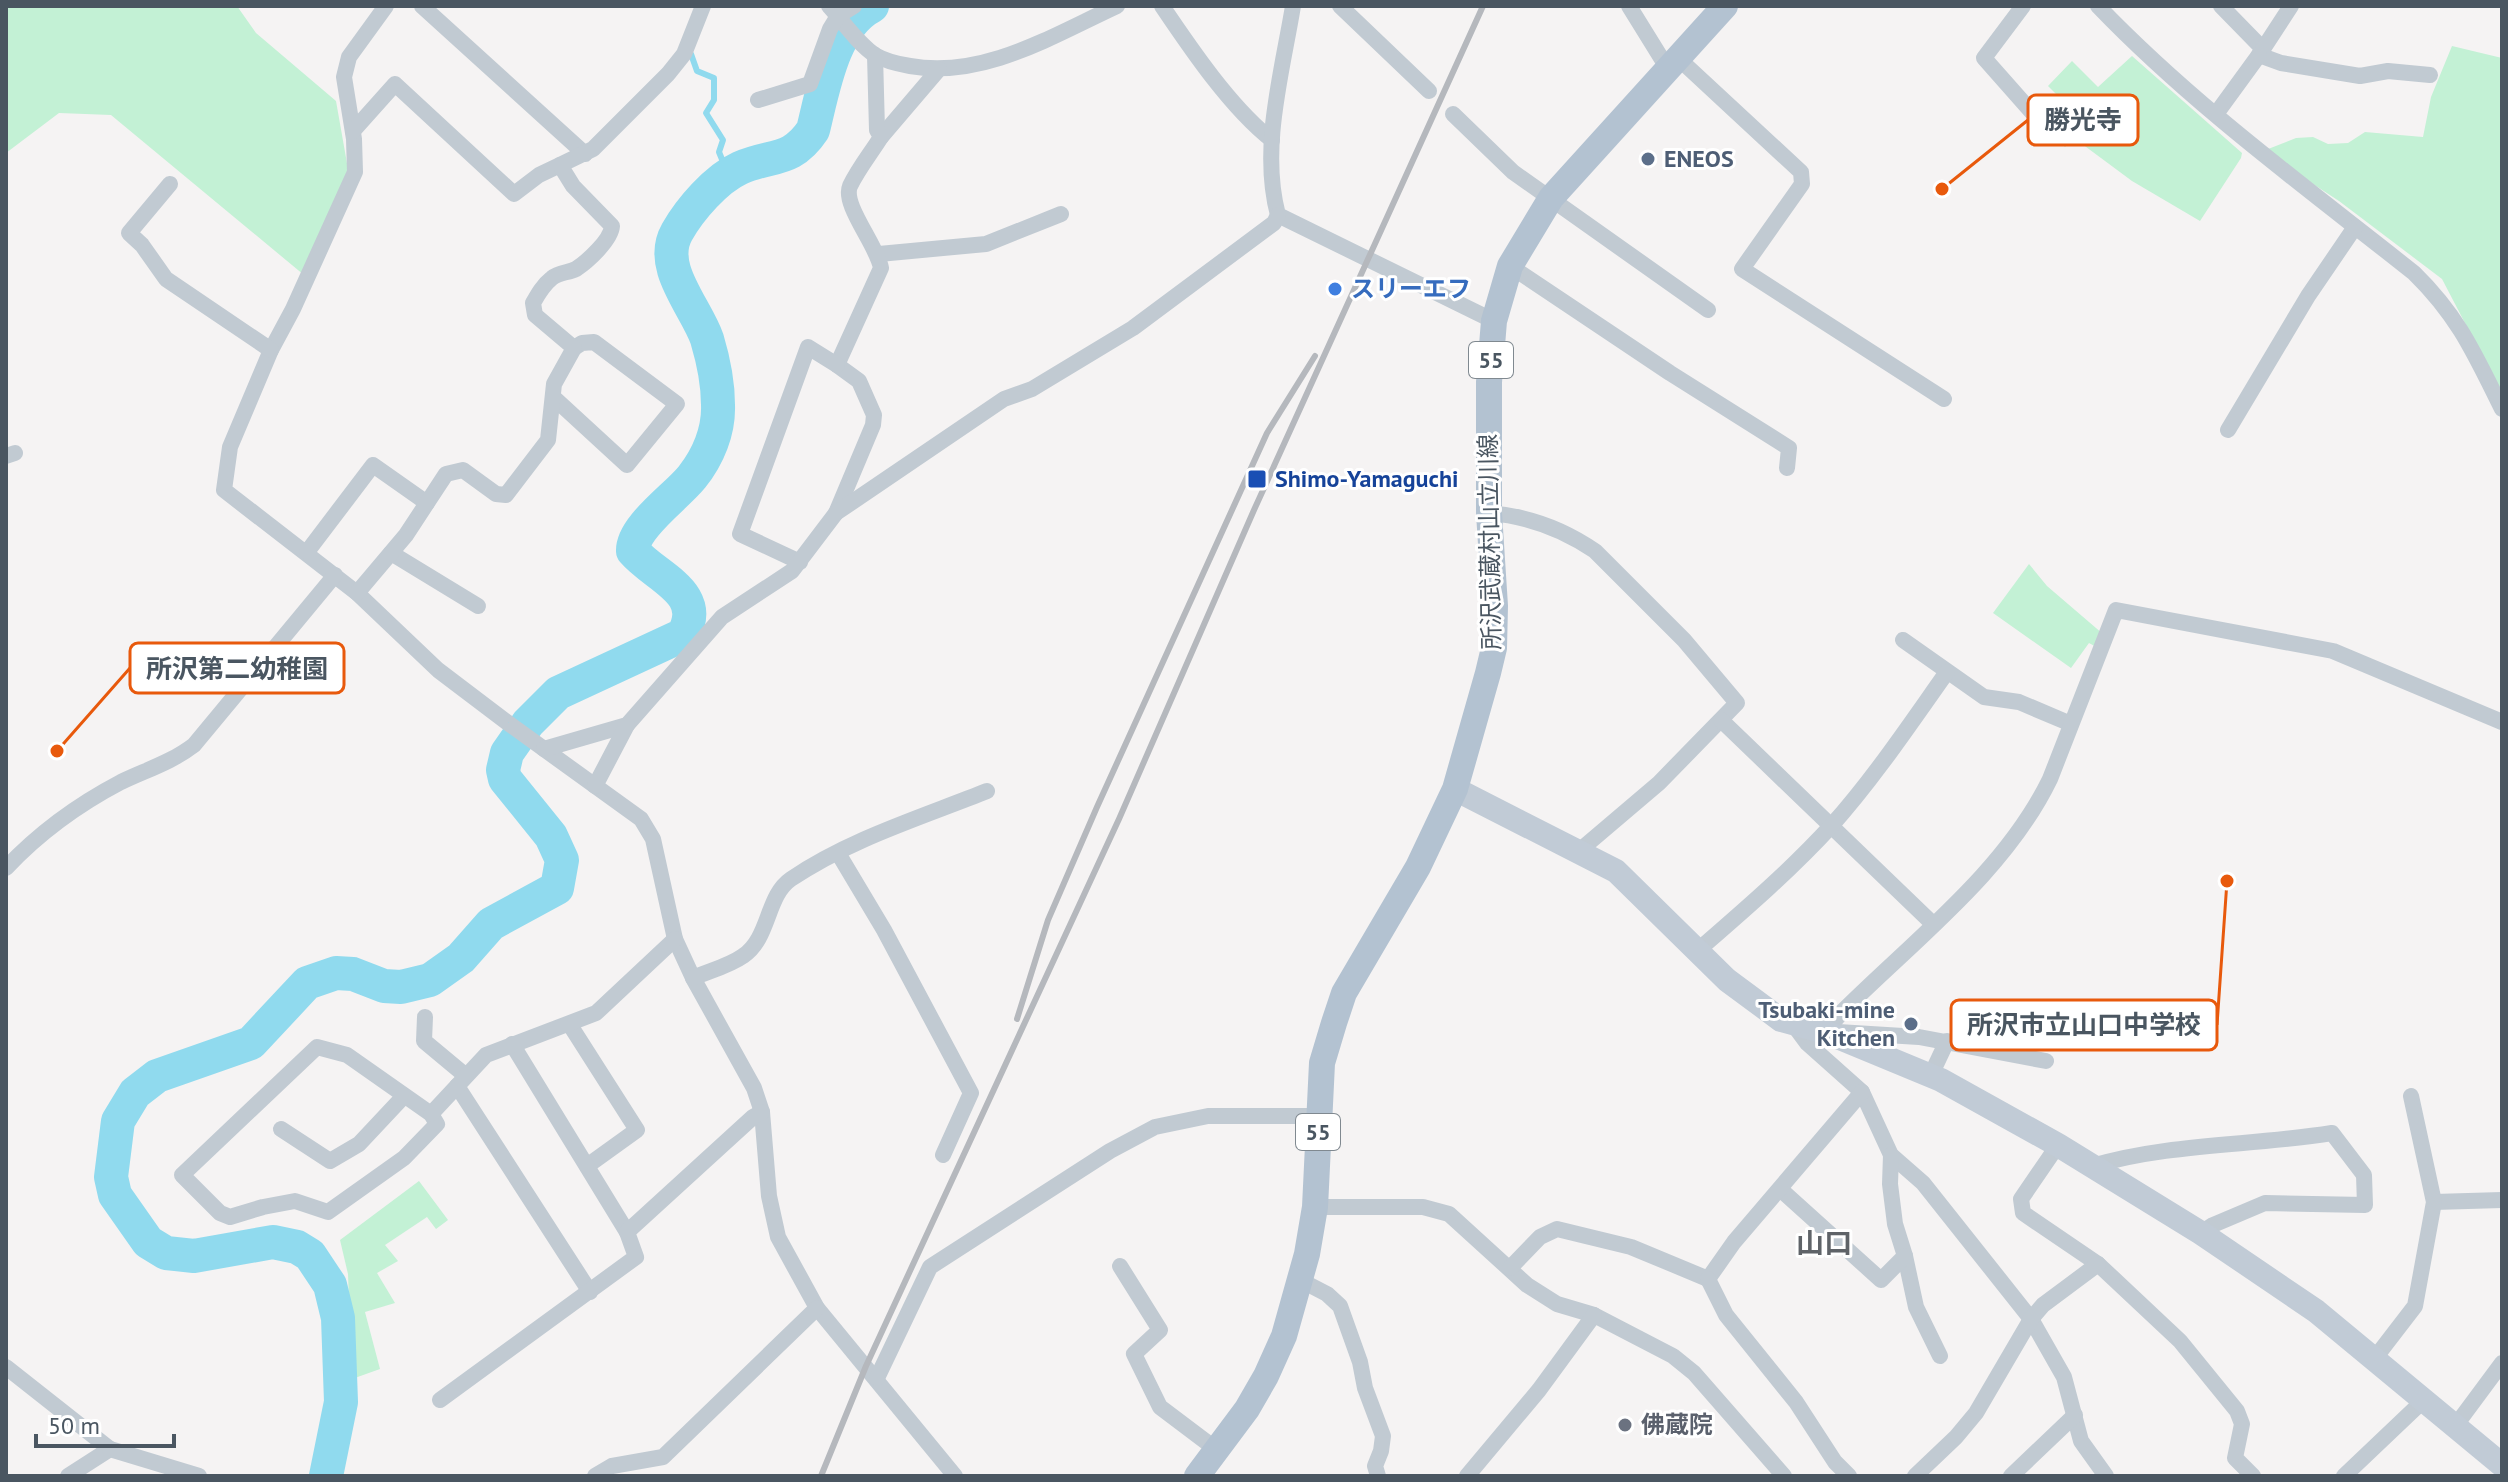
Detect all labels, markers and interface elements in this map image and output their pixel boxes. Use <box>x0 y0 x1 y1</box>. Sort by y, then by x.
callout: 勝光寺 <box>2028 95 2138 145</box>
text: 勝光寺 <box>2044 103 2122 136</box>
place label: ENEOS <box>1664 143 1734 174</box>
marker: ENEOS <box>1639 150 1657 168</box>
place label: スリーエフ <box>1351 273 1471 304</box>
marker: スリーエフ <box>1326 280 1344 298</box>
road number: 55 <box>1469 342 1513 378</box>
street label: 所沢武蔵村山立川線 <box>1472 434 1507 650</box>
place label: Shimo-Yamaguchi <box>1275 463 1458 494</box>
marker: Shimo-Yamaguchi <box>1246 468 1268 490</box>
callout: 所沢第二幼稚園 <box>130 643 344 693</box>
text: 所沢第二幼稚園 <box>146 652 328 685</box>
place label: Tsubaki-mine Kitchen <box>1758 994 1895 1053</box>
callout: 所沢市立山口中学校 <box>1951 1000 2217 1050</box>
text: 所沢市立山口中学校 <box>1967 1008 2201 1041</box>
marker: Tsubaki-mine Kitchen <box>1902 1015 1920 1033</box>
road number: 55 <box>1296 1114 1340 1150</box>
district label: 山口 <box>1796 1224 1852 1261</box>
scale bar <box>36 1398 174 1448</box>
place label: 佛蔵院 <box>1641 1409 1713 1440</box>
text: 50 m <box>48 1410 100 1441</box>
marker: 佛蔵院 <box>1616 1416 1634 1434</box>

